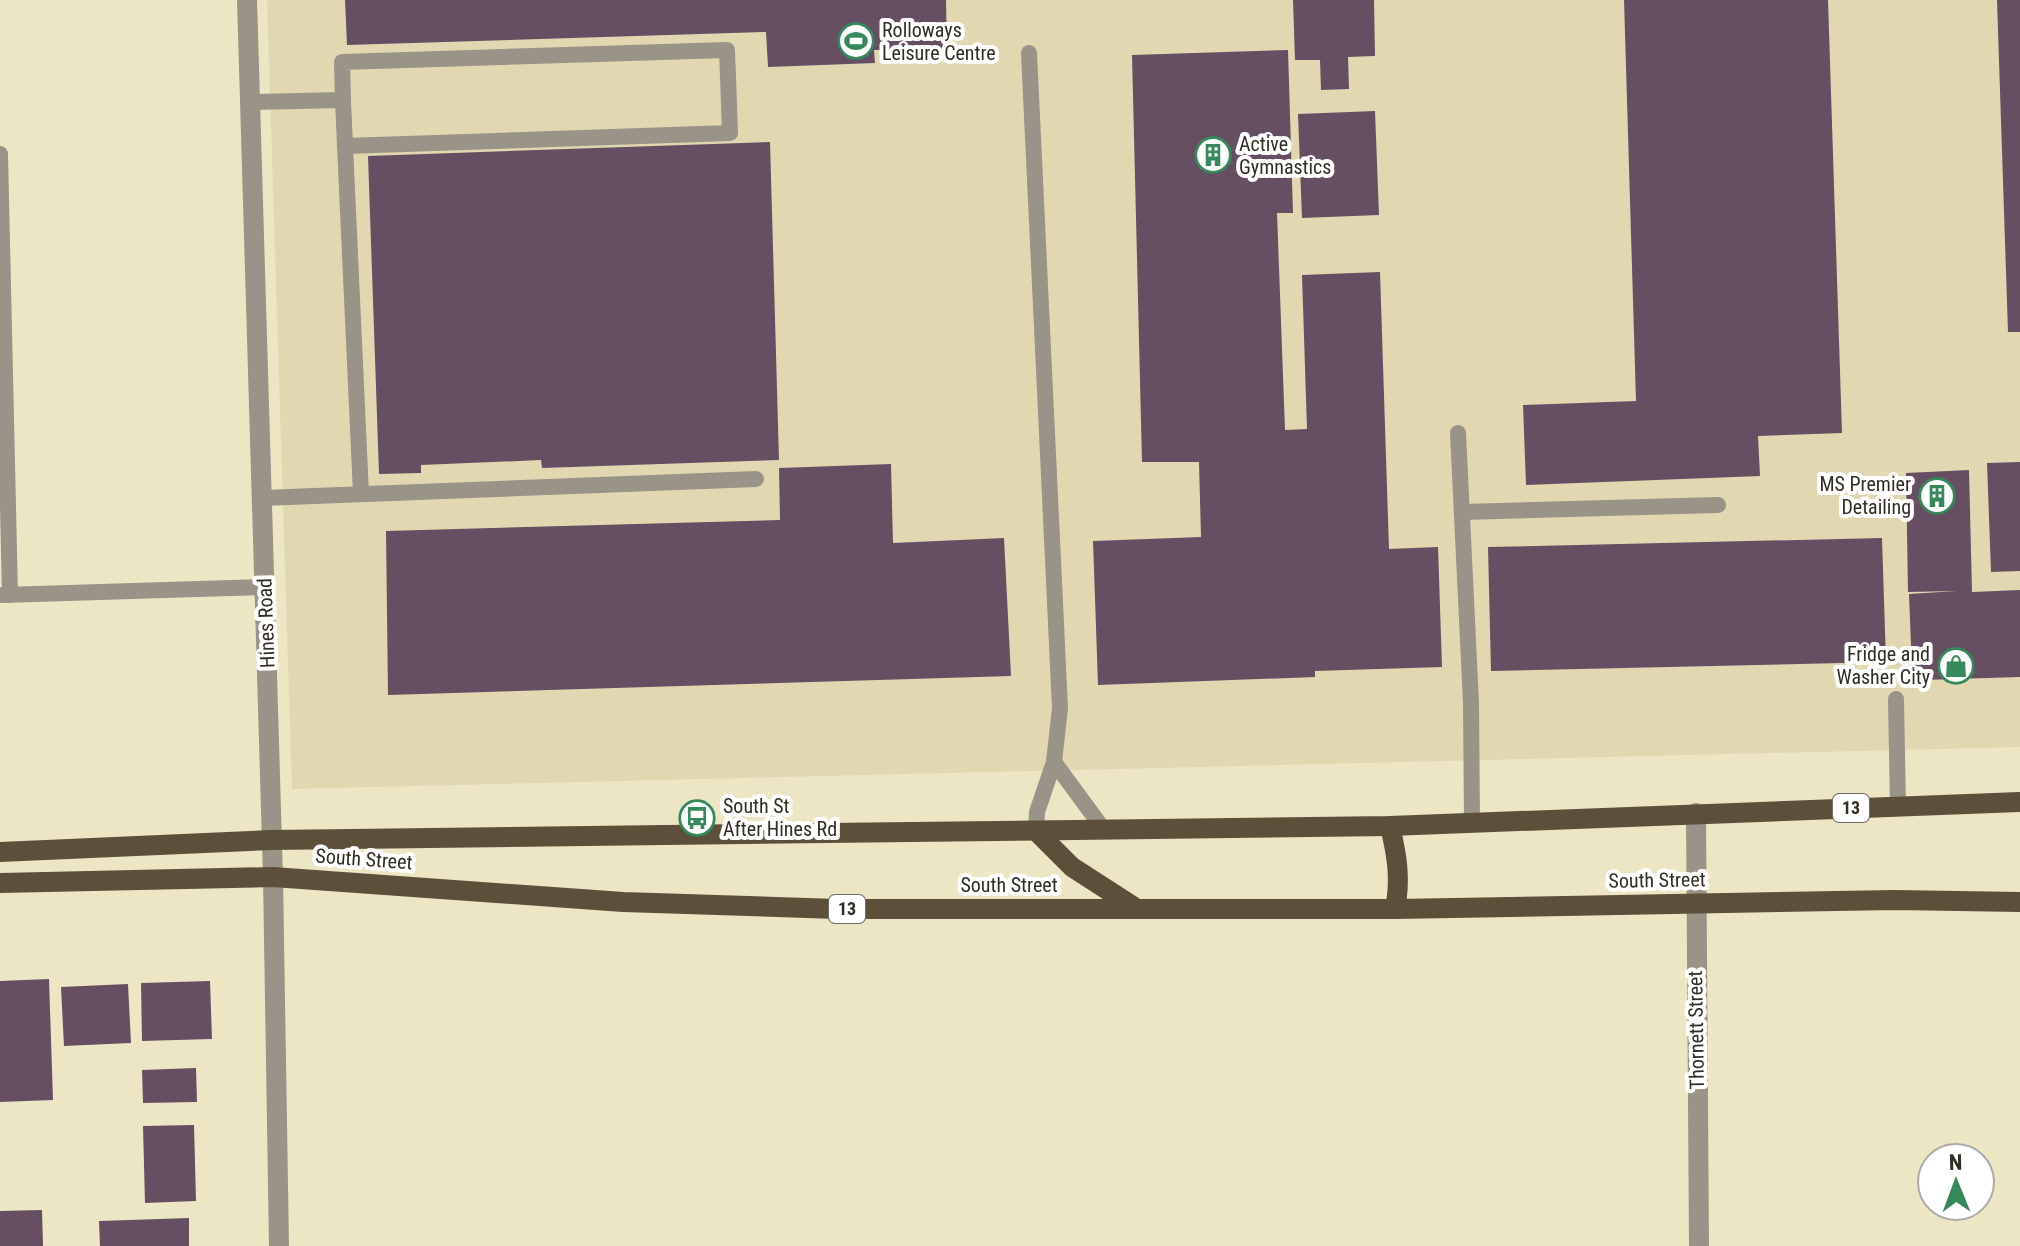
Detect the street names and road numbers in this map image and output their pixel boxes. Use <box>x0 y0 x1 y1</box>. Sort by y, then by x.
street label: Hines Road <box>252 578 280 668</box>
road number: 13 <box>1833 794 1869 822</box>
street label: South Street <box>315 844 413 874</box>
street label: South Street <box>1608 867 1706 893</box>
street label: South Street <box>960 873 1058 897</box>
road number: 13 <box>829 895 865 923</box>
street label: Thornett Street <box>1683 970 1709 1089</box>

